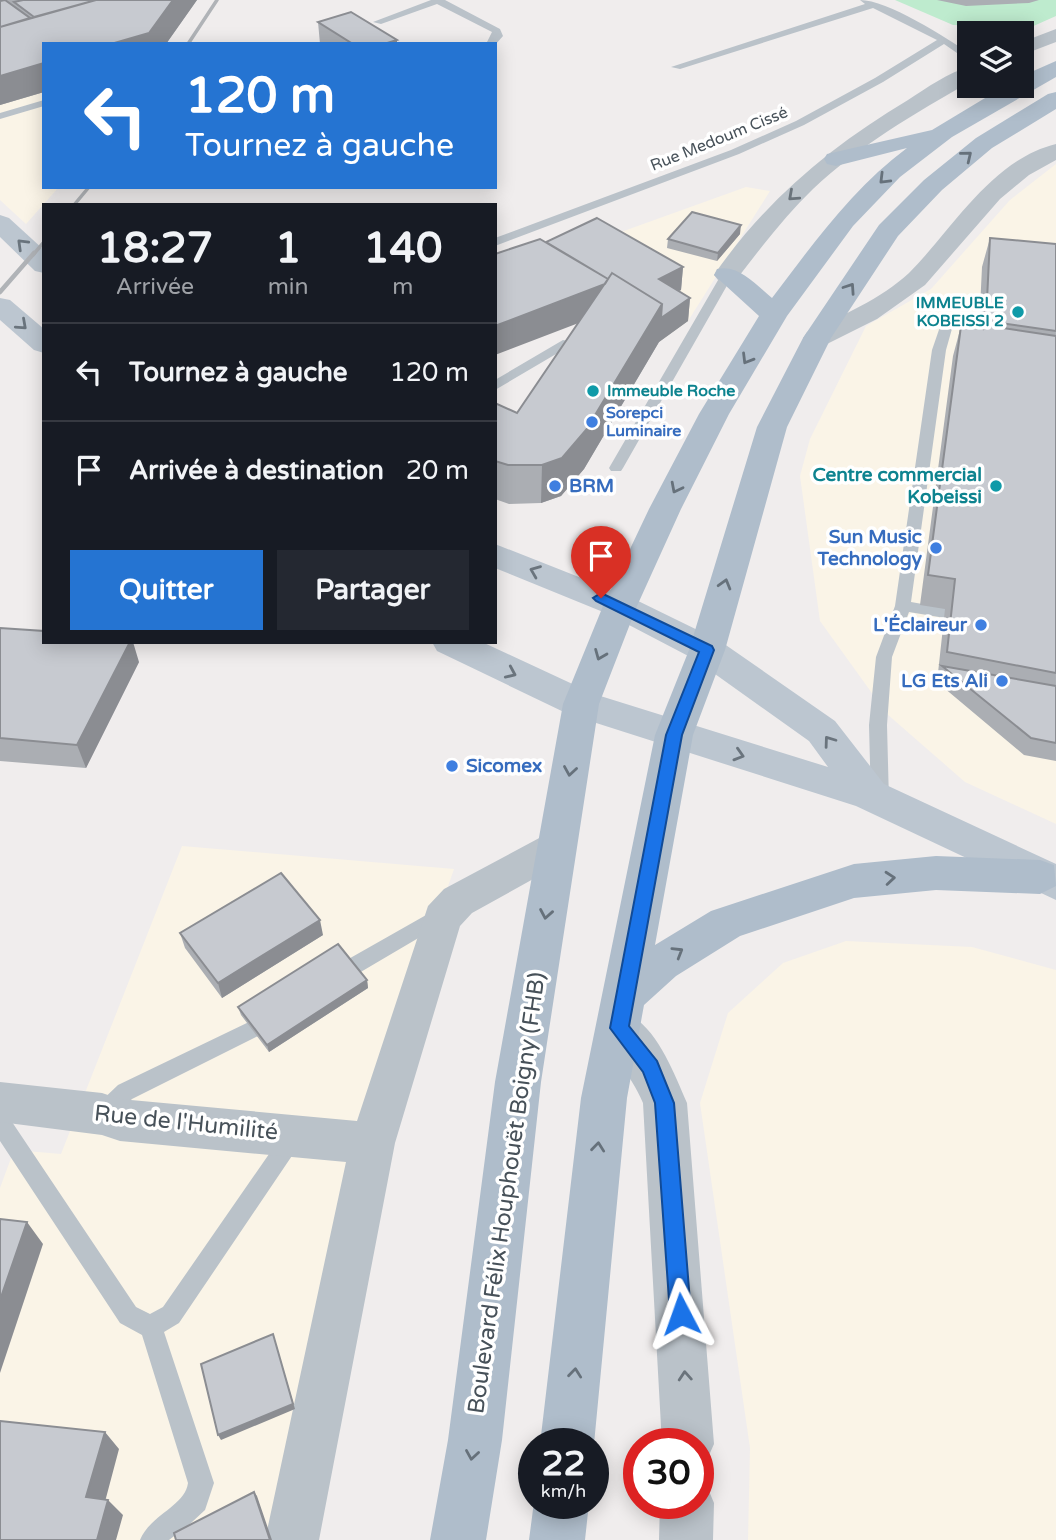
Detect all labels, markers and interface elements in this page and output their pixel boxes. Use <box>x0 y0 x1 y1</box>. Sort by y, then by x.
map controls <box>957 21 1034 98</box>
button: layers <box>957 21 1034 98</box>
text: 120 m <box>185 67 335 126</box>
icon: left <box>70 70 161 161</box>
street label: Rue Medoum Cissé <box>647 102 791 176</box>
text: Tournez à gauche <box>185 127 454 165</box>
one-way arrow <box>960 152 972 165</box>
one-way arrow <box>880 171 893 184</box>
one-way arrow <box>788 188 801 200</box>
text: 18:27 <box>97 223 213 274</box>
text: 1 <box>275 223 301 274</box>
text: 140 <box>363 223 442 274</box>
one-way arrow <box>17 240 30 253</box>
text: Arrivée <box>116 273 194 301</box>
text: min <box>268 273 309 301</box>
text: m <box>392 273 413 301</box>
one-way arrow <box>842 283 855 296</box>
place label: IMMEUBLE KOBEISSI 2 <box>916 293 1004 331</box>
marker: IMMEUBLE KOBEISSI 2 <box>1010 304 1026 320</box>
one-way arrow <box>14 317 27 329</box>
one-way arrow <box>742 352 755 365</box>
icon: left <box>70 353 108 391</box>
text: Tournez à gauche <box>129 357 348 388</box>
text: 120 m <box>389 357 469 388</box>
place label: Immeuble Roche <box>607 381 735 401</box>
marker: Immeuble Roche <box>585 383 601 399</box>
place label: Sorepci Luminaire <box>606 403 681 441</box>
marker: Sorepci Luminaire <box>584 414 600 430</box>
icon: arrive <box>70 451 108 489</box>
text: Arrivée à destination <box>129 455 384 486</box>
text: 20 m <box>406 455 469 486</box>
place label: Centre commercial Kobeissi <box>813 464 982 508</box>
place label: BRM <box>569 475 614 497</box>
marker: BRM <box>547 478 563 494</box>
marker: Centre commercial Kobeissi <box>988 478 1004 494</box>
one-way arrow <box>671 481 684 493</box>
pin <box>571 526 631 598</box>
place label: Sun Music Technology <box>817 526 923 571</box>
icon: arrive <box>582 537 620 575</box>
marker: Sun Music Technology <box>928 540 944 556</box>
button: Quitter <box>70 550 263 630</box>
button: Partager <box>277 550 469 630</box>
one-way arrow <box>530 565 542 579</box>
one-way arrow <box>717 578 732 590</box>
place label: L'Éclaireur <box>873 613 968 636</box>
marker: L'Éclaireur <box>973 617 989 633</box>
one-way arrow <box>595 648 609 660</box>
one-way arrow <box>503 665 516 679</box>
place label: LG Ets Ali <box>901 670 988 692</box>
marker: LG Ets Ali <box>994 673 1010 689</box>
one-way arrow <box>825 736 838 748</box>
one-way arrow <box>733 746 745 761</box>
place label: Sicomex <box>466 755 542 777</box>
marker: Sicomex <box>444 758 460 774</box>
one-way arrow <box>563 765 578 777</box>
one-way arrow <box>884 870 896 885</box>
one-way arrow <box>539 908 554 920</box>
one-way arrow <box>670 948 683 961</box>
street label: Boulevard Félix Houphouët Boigny (FHB) <box>462 970 552 1416</box>
street label: Rue de l'Humilité <box>93 1099 279 1147</box>
one-way arrow <box>591 1141 606 1153</box>
position arrow <box>644 1277 718 1351</box>
one-way arrow <box>567 1367 582 1379</box>
one-way arrow <box>678 1370 693 1381</box>
speed limit sign: 30 <box>623 1428 714 1519</box>
text: 22 <box>542 1443 585 1485</box>
one-way arrow <box>465 1449 480 1461</box>
text: km/h <box>541 1480 586 1502</box>

